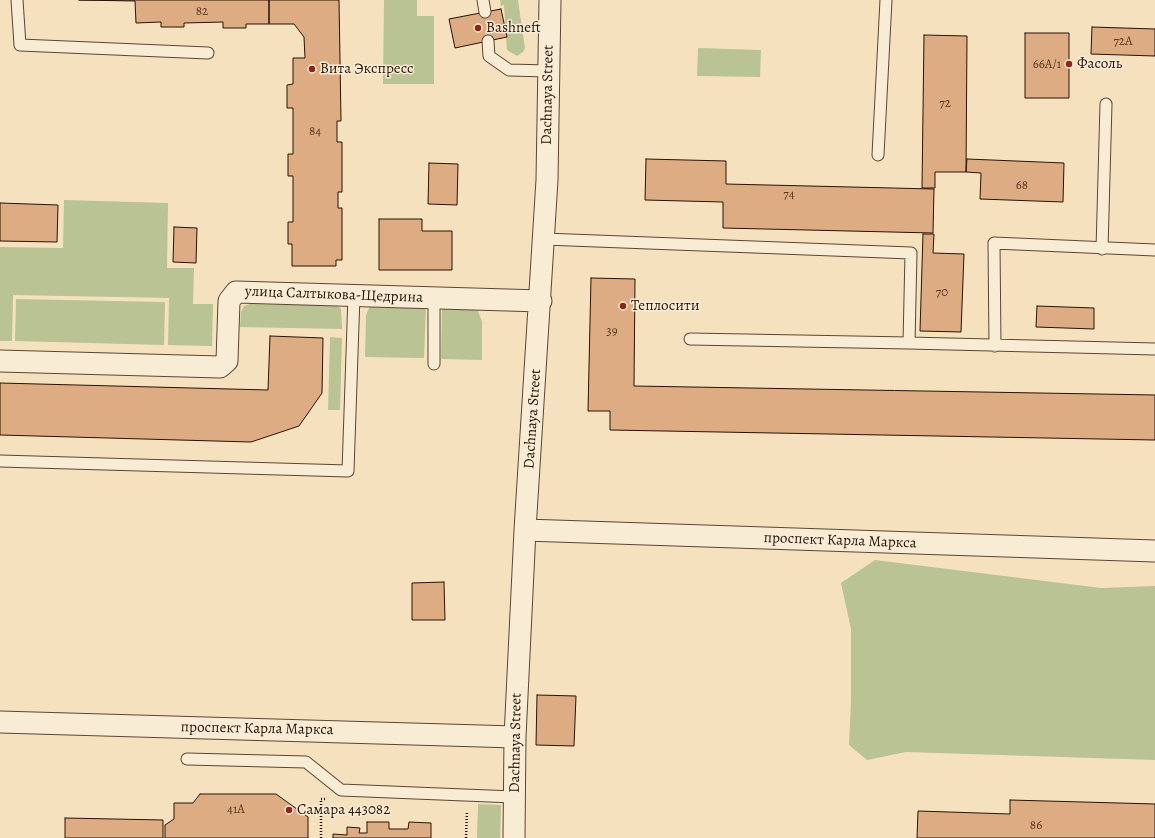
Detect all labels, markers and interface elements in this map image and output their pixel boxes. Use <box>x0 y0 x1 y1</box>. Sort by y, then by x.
house number: 82 <box>196 4 208 20</box>
place label: Bashneft <box>486 19 541 37</box>
marker: Bashneft <box>473 23 483 33</box>
house number: 72А <box>1113 34 1133 50</box>
street label: Dachnaya Street <box>538 45 558 145</box>
place label: Фасоль <box>1077 55 1122 73</box>
house number: 66А/1 <box>1033 57 1061 73</box>
marker: Фасоль <box>1064 59 1074 69</box>
place label: Вита Экспресс <box>320 60 413 78</box>
marker: Вита Экспресс <box>307 64 317 74</box>
house number: 72 <box>939 96 951 112</box>
house number: 84 <box>309 124 321 140</box>
house number: 68 <box>1016 178 1028 194</box>
house number: 74 <box>783 187 795 203</box>
street label: улица Салтыкова-Щедрина <box>245 283 423 307</box>
house number: 70 <box>936 285 948 301</box>
place label: Теплосити <box>631 297 699 315</box>
marker: Теплосити <box>618 301 628 311</box>
house number: 39 <box>606 324 618 340</box>
street label: Dachnaya Street <box>521 368 545 470</box>
street label: проспект Карла Маркса <box>763 529 917 553</box>
street label: Dachnaya Street <box>506 693 526 793</box>
street label: проспект Карла Маркса <box>180 719 334 739</box>
place label: Самара 443082 <box>297 801 390 819</box>
house number: 41А <box>227 802 245 818</box>
marker: Самара 443082 <box>284 805 294 815</box>
house number: 86 <box>1030 818 1042 834</box>

